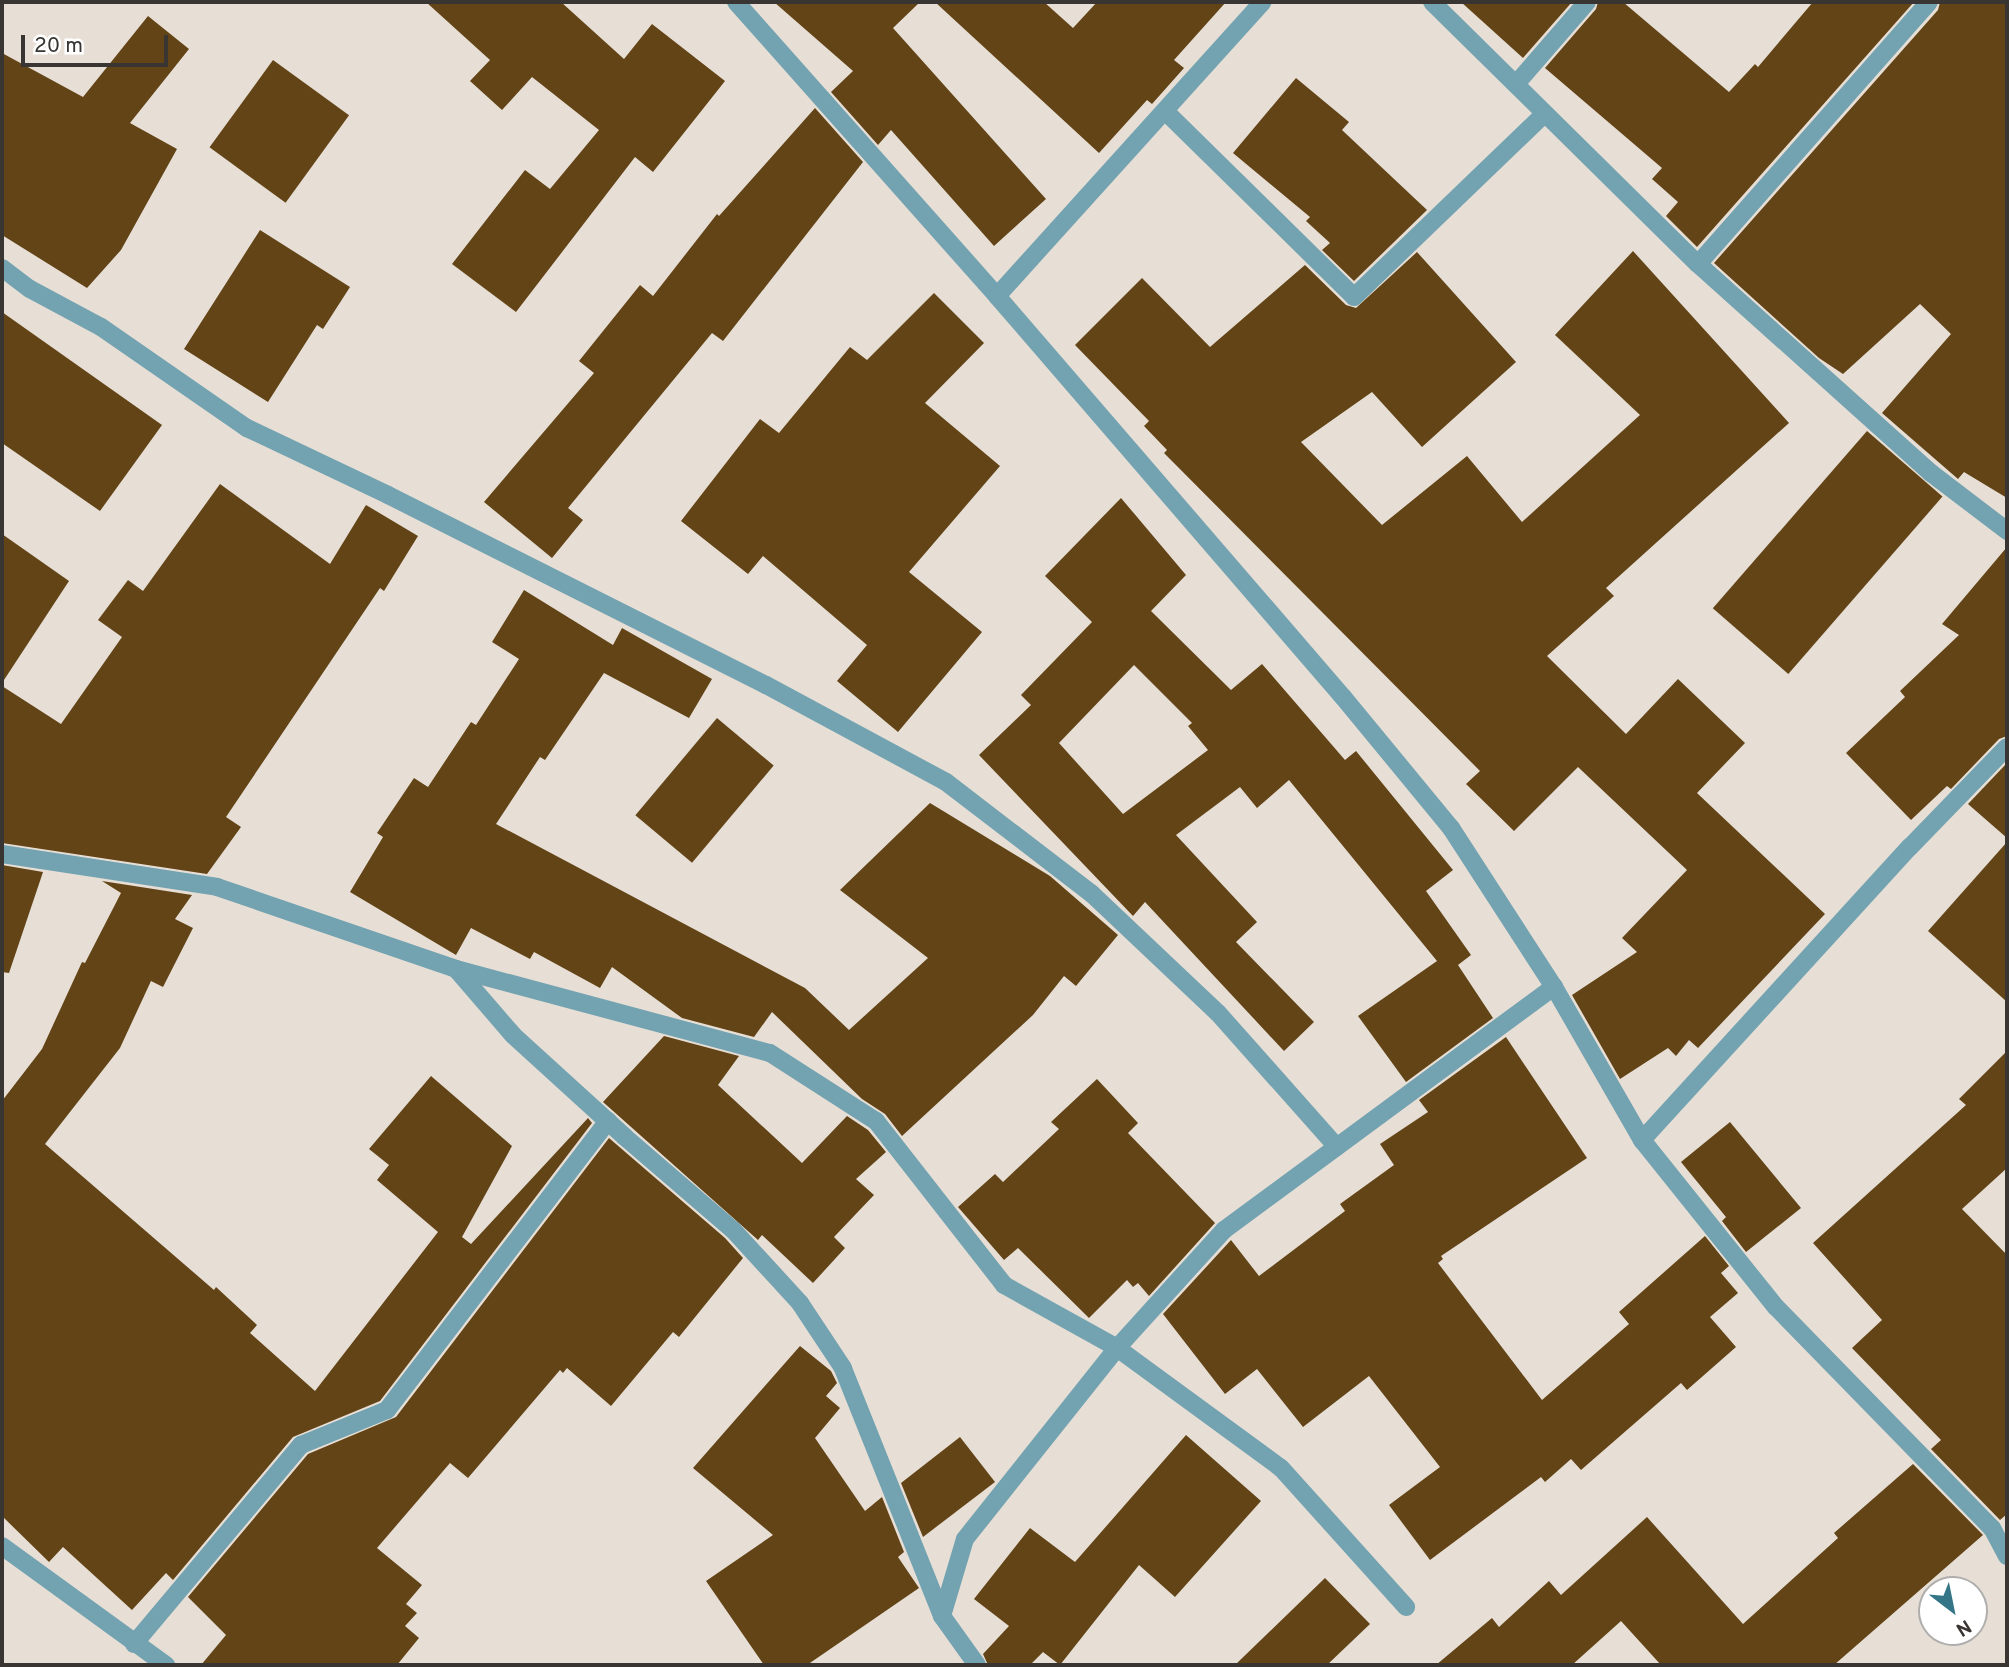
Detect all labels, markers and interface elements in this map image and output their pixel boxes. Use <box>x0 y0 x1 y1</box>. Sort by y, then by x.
scale bar <box>24 21 172 65</box>
text: 20 m <box>34 33 83 60</box>
north arrow <box>1918 1576 1988 1646</box>
text: N <box>1951 1613 1975 1641</box>

